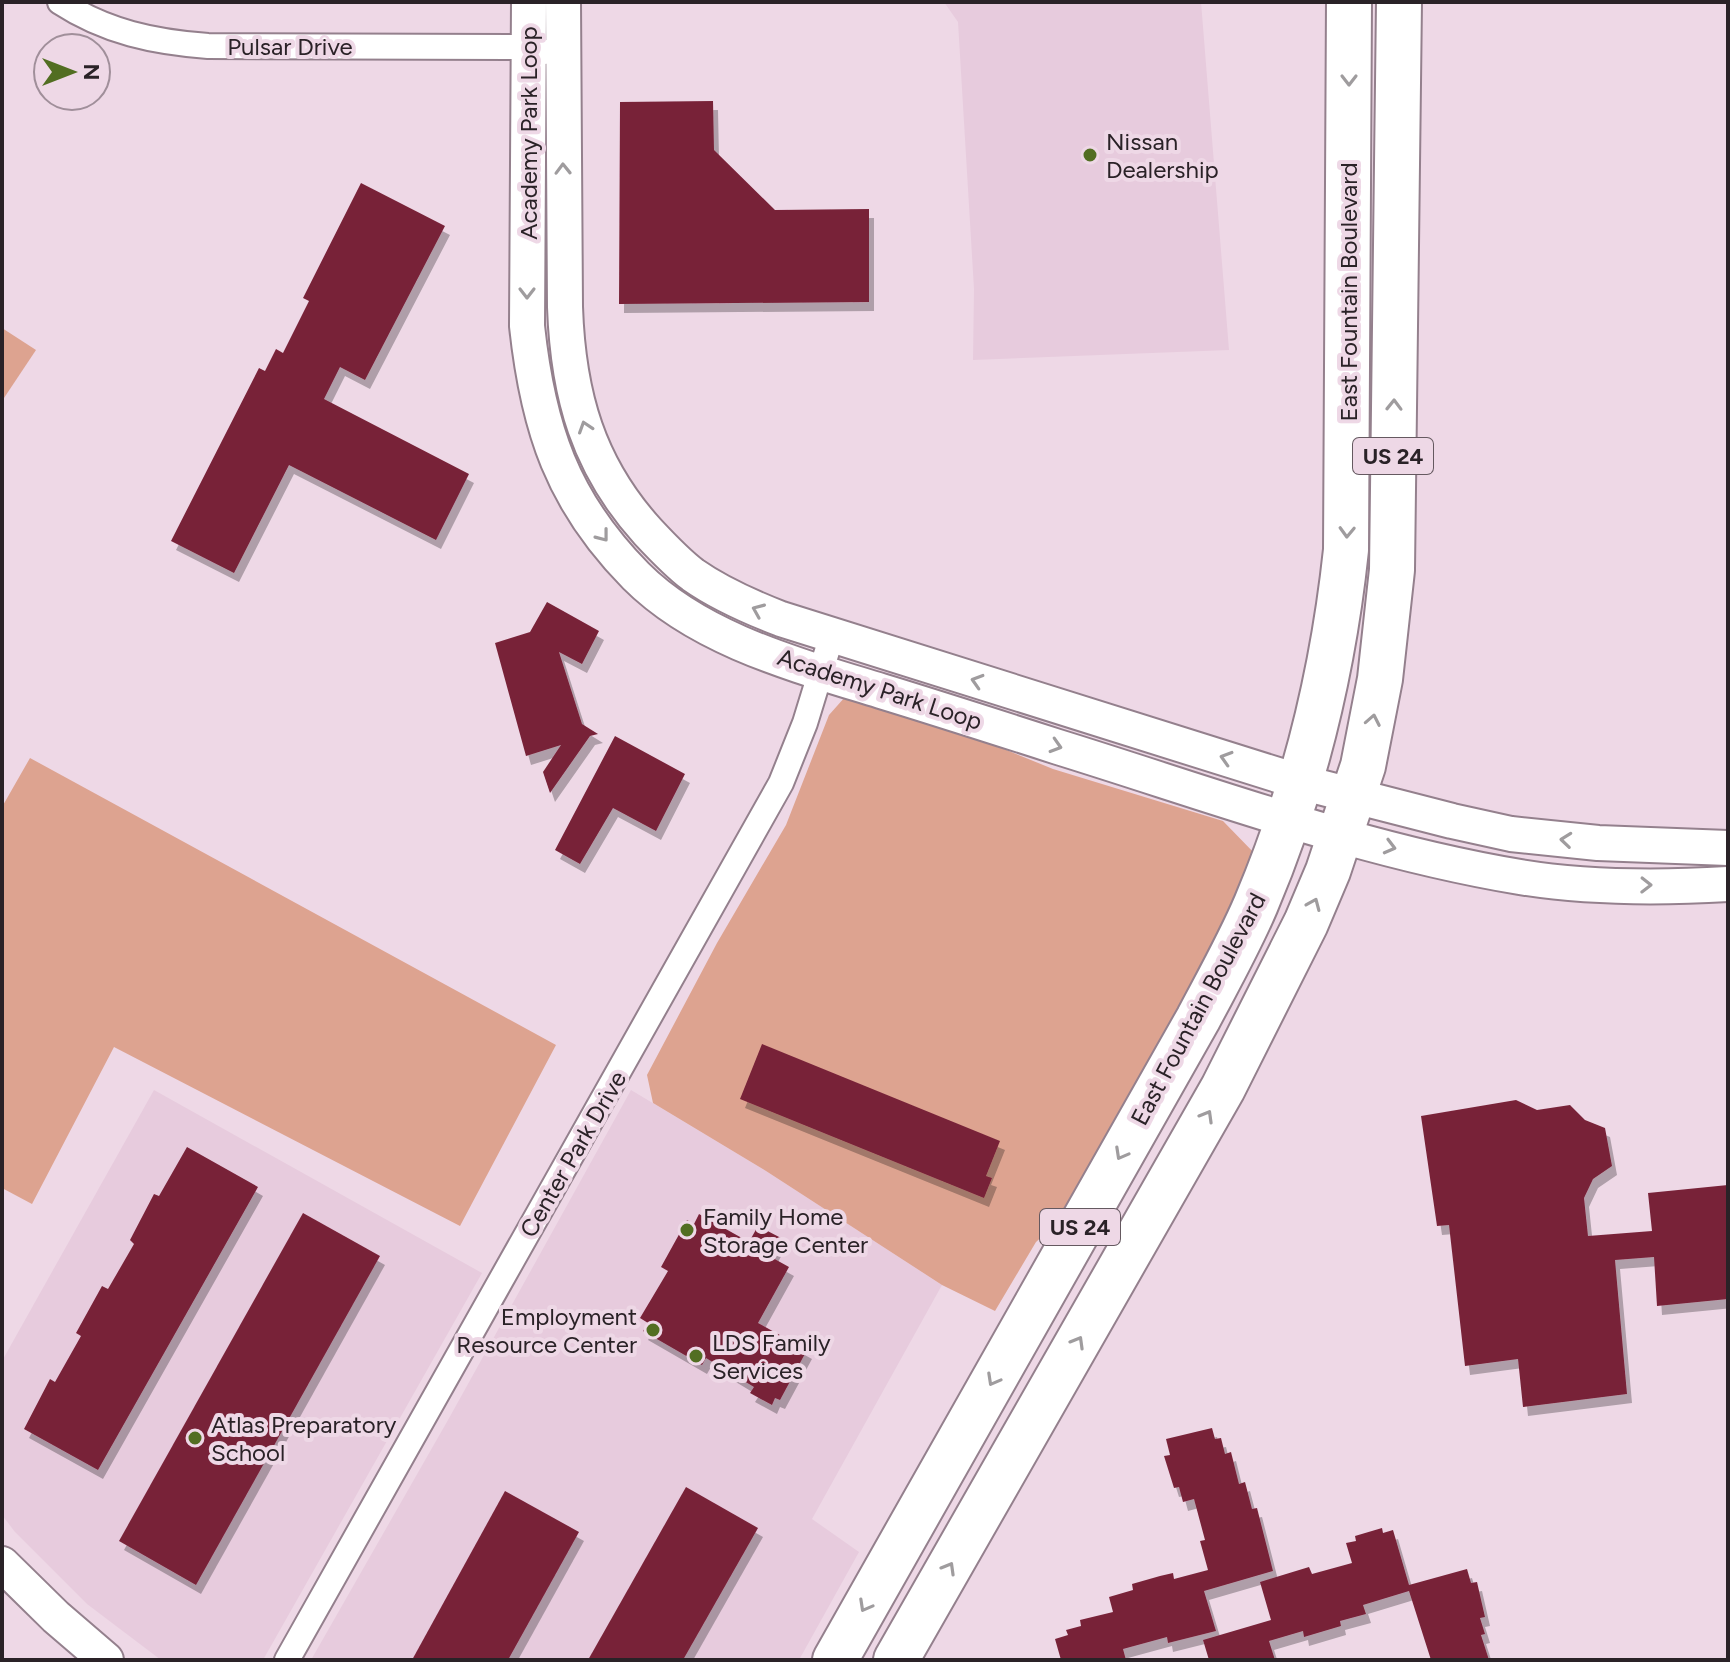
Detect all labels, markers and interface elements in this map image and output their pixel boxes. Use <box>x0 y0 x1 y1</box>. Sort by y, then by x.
street label: Academy Park Loop <box>514 26 543 240</box>
north arrow <box>32 32 112 112</box>
street label: Pulsar Drive <box>227 32 353 61</box>
text: N <box>78 63 105 81</box>
one-way arrow <box>1340 74 1358 87</box>
place label: Nissan Dealership <box>1106 127 1219 184</box>
marker: Nissan Dealership <box>1081 146 1099 164</box>
one-way arrow <box>554 162 572 175</box>
street label: East Fountain Boulevard <box>1334 162 1363 422</box>
one-way arrow <box>518 287 536 300</box>
one-way arrow <box>1385 398 1402 411</box>
one-way arrow <box>578 421 594 435</box>
road number: US 24 <box>1353 438 1433 474</box>
one-way arrow <box>1338 526 1355 539</box>
one-way arrow <box>594 527 608 542</box>
one-way arrow <box>752 603 766 619</box>
street label: Academy Park Loop <box>774 642 986 736</box>
one-way arrow <box>971 674 985 690</box>
one-way arrow <box>1363 713 1380 726</box>
one-way arrow <box>1048 737 1062 753</box>
one-way arrow <box>1219 751 1233 767</box>
one-way arrow <box>1559 831 1572 848</box>
one-way arrow <box>1382 838 1396 854</box>
one-way arrow <box>1640 876 1653 894</box>
street label: East Fountain Boulevard <box>1124 888 1272 1130</box>
one-way arrow <box>1305 898 1321 912</box>
street label: Center Park Drive <box>514 1066 632 1242</box>
one-way arrow <box>1197 1110 1213 1125</box>
one-way arrow <box>1115 1145 1131 1160</box>
place label: Family Home Storage Center <box>703 1202 868 1259</box>
road number: US 24 <box>1040 1209 1120 1245</box>
marker: Family Home Storage Center <box>678 1221 696 1239</box>
place label: Employment Resource Center <box>456 1302 637 1359</box>
marker: Employment Resource Center <box>644 1321 662 1339</box>
place label: LDS Family Services <box>712 1328 831 1385</box>
one-way arrow <box>1068 1336 1084 1351</box>
marker: LDS Family Services <box>687 1347 705 1365</box>
one-way arrow <box>987 1371 1003 1386</box>
place label: Atlas Preparatory School <box>211 1410 397 1467</box>
marker: Atlas Preparatory School <box>186 1429 204 1447</box>
one-way arrow <box>939 1562 955 1577</box>
one-way arrow <box>859 1598 875 1612</box>

